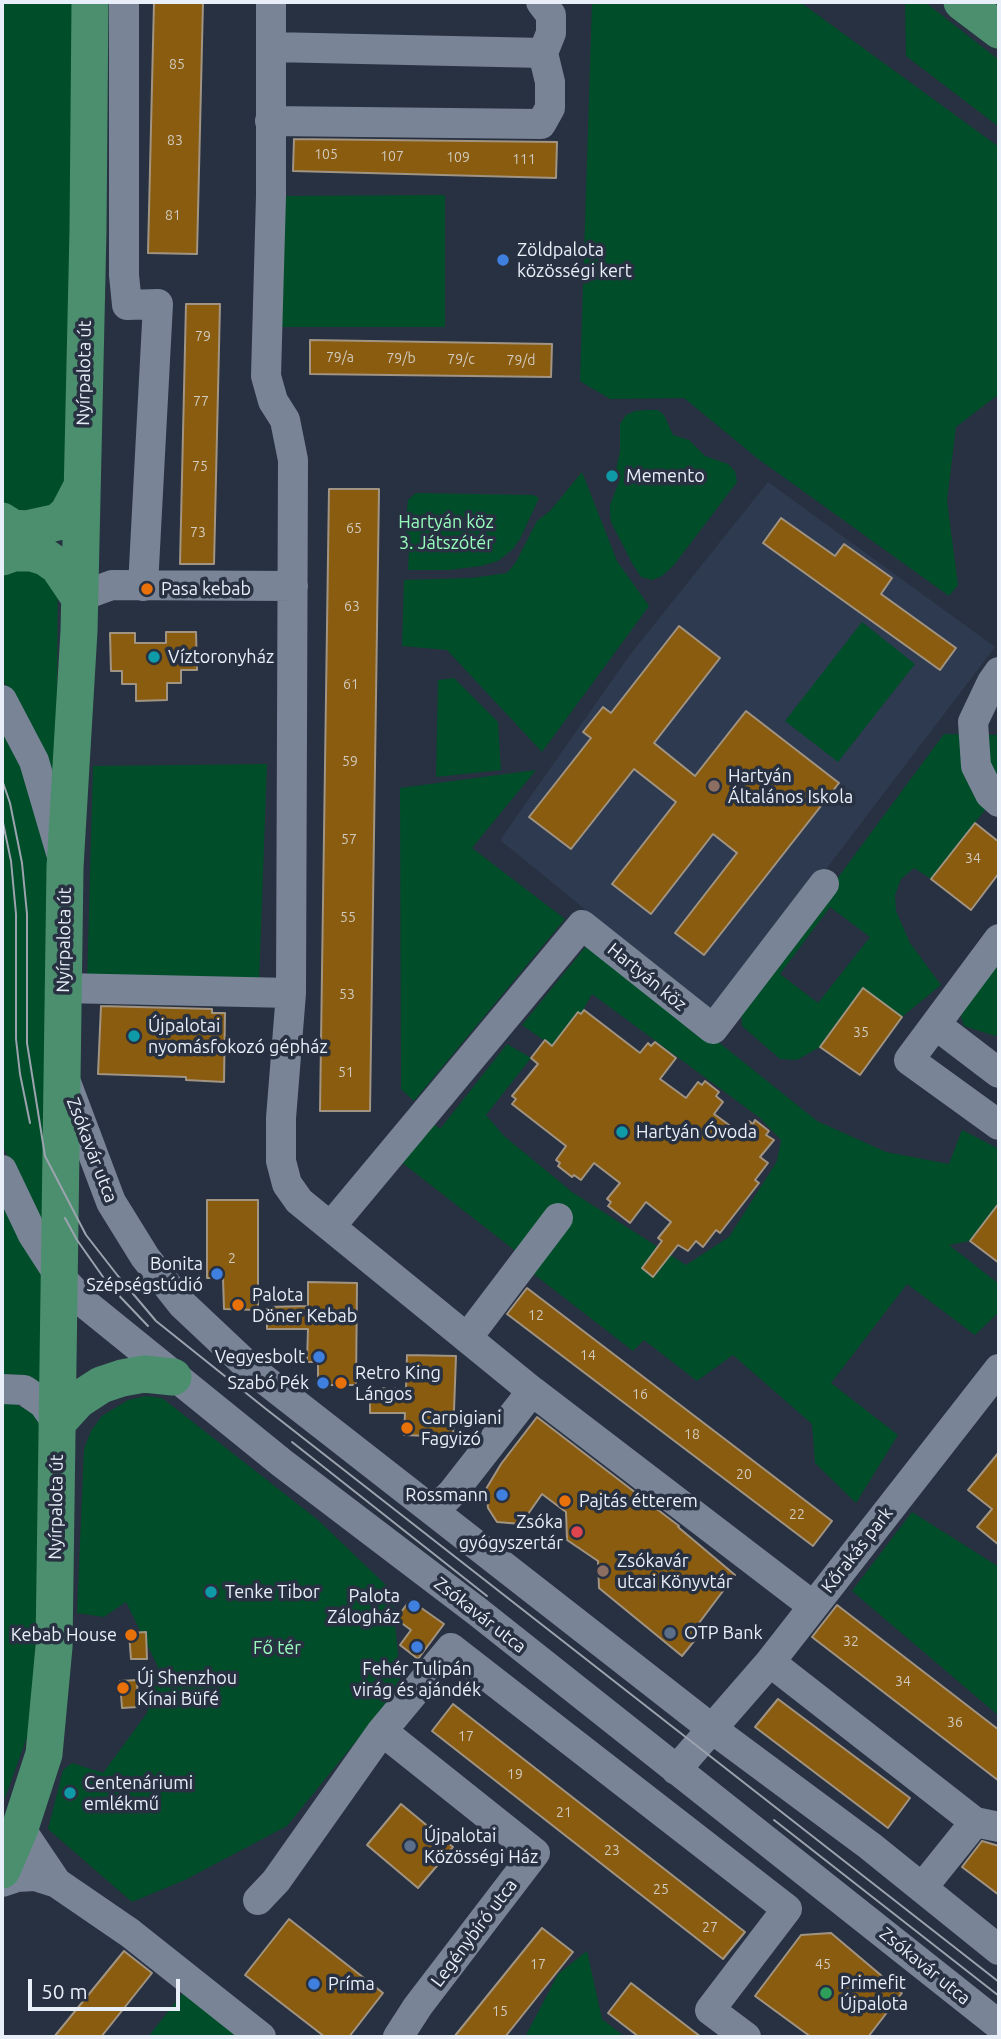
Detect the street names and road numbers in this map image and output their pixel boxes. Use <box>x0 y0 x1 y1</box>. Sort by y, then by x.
street label: Nyírpalota út <box>72 320 96 426</box>
street label: Nyírpalota út <box>52 887 76 993</box>
street label: Hartyán köz <box>603 939 691 1015</box>
street label: Zsókavár utca <box>62 1094 122 1206</box>
street label: Nyírpalota út <box>44 1454 68 1560</box>
street label: Kőrakás park <box>817 1503 897 1597</box>
street label: Zsókavár utca <box>430 1572 530 1658</box>
street label: Legénybíró utca <box>426 1875 522 1991</box>
street label: Zsókavár utca <box>875 1923 975 2009</box>

